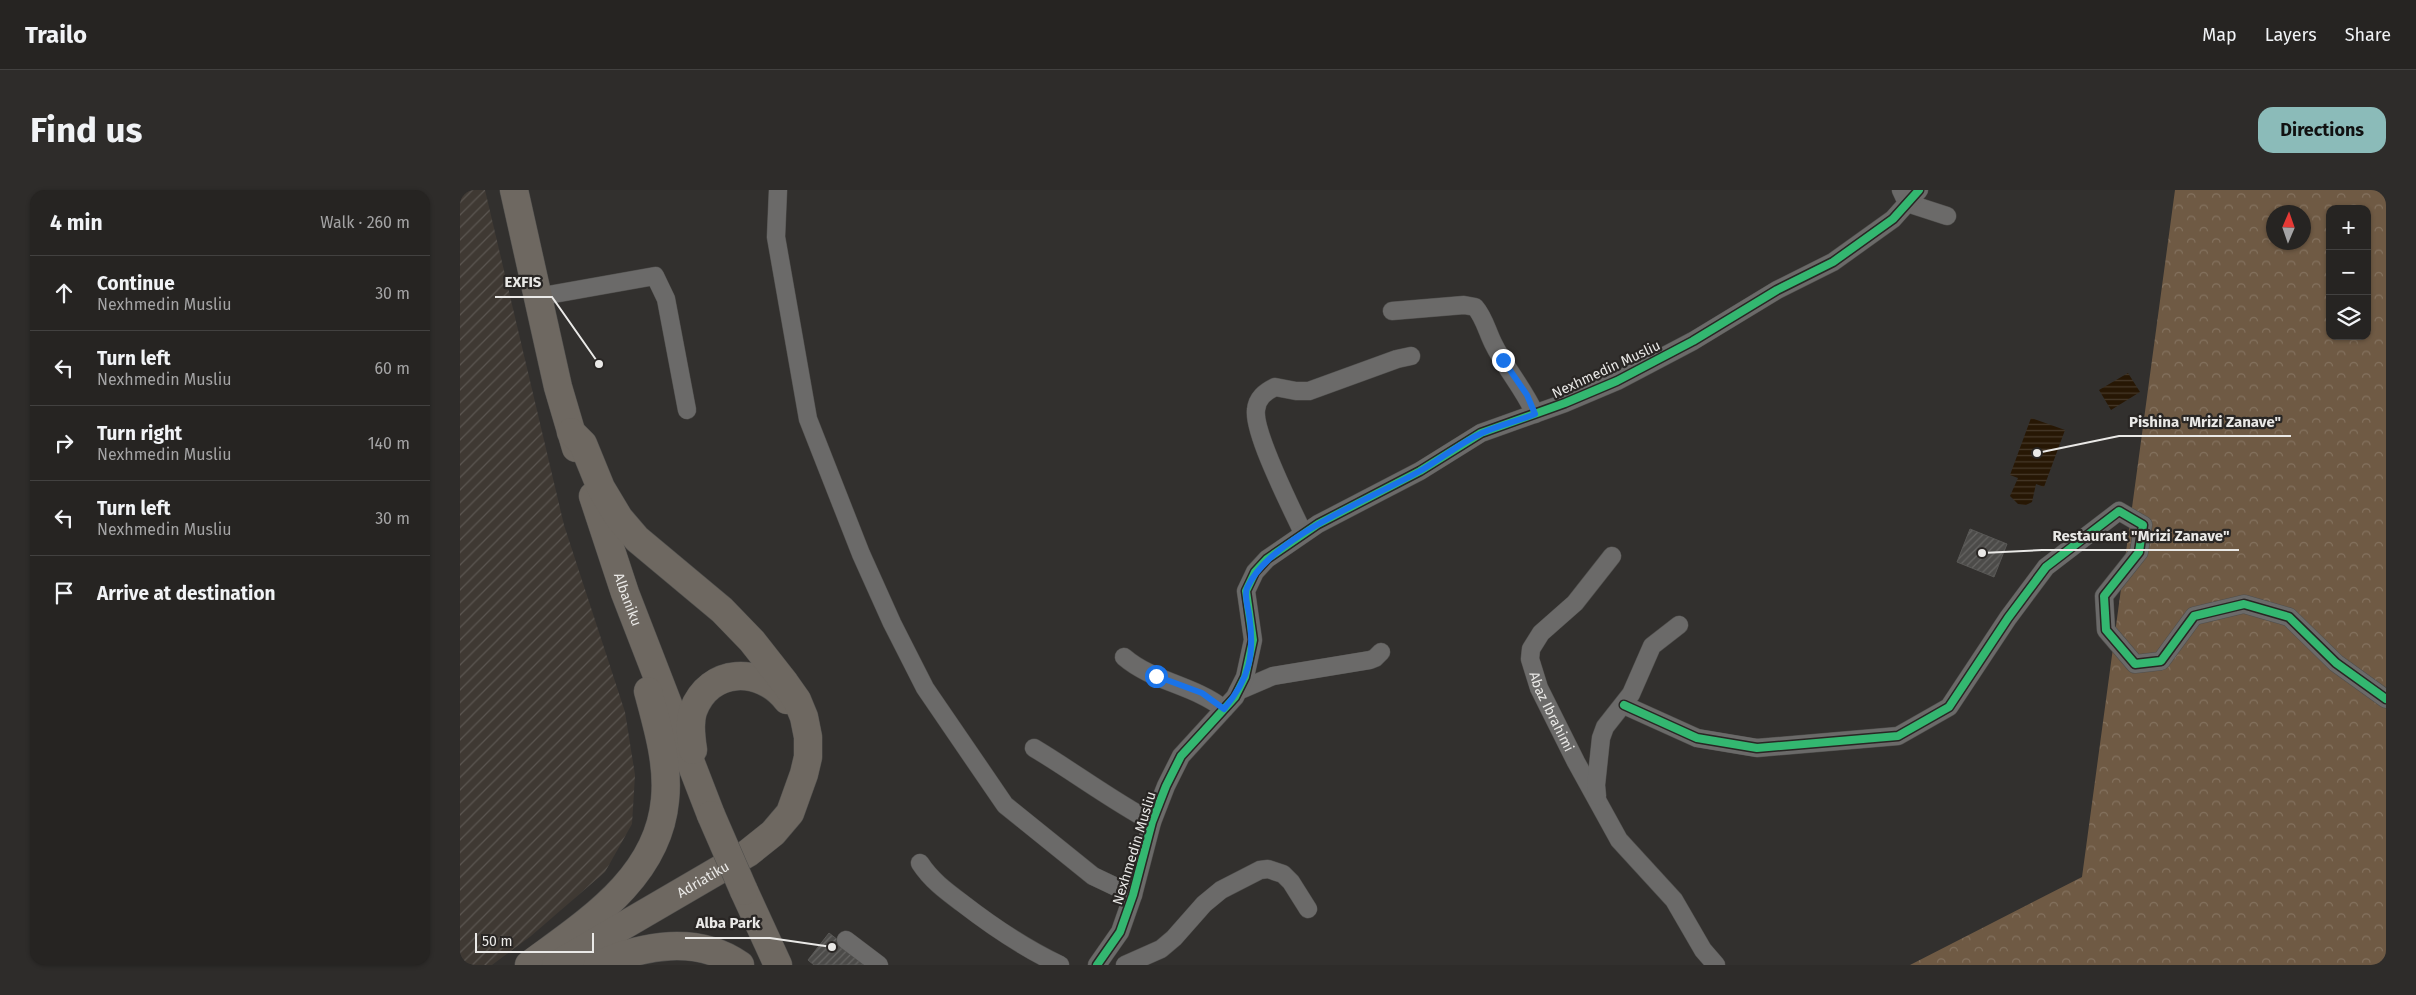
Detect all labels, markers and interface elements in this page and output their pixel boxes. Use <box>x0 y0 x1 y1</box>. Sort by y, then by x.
text: Trailo <box>25 21 87 49</box>
text: Map <box>2202 24 2237 46</box>
text: Layers <box>2265 24 2317 46</box>
text: Share <box>2345 24 2391 46</box>
button: Directions <box>2258 107 2386 153</box>
text: Find us <box>30 109 142 151</box>
north arrow <box>2266 205 2311 250</box>
map controls <box>2326 205 2371 340</box>
button: + <box>2326 205 2371 250</box>
text: 4 min <box>50 210 103 236</box>
text: Walk · 260 m <box>320 213 410 232</box>
button: − <box>2326 250 2371 295</box>
callout: EXFIS <box>495 267 552 297</box>
text: Continue <box>97 272 175 295</box>
text: EXFIS <box>505 273 542 291</box>
icon: ahead <box>50 279 78 307</box>
text: 30 m <box>375 284 410 303</box>
text: Nexhmedin Musliu <box>97 295 232 314</box>
button: layers <box>2326 295 2371 340</box>
street label: Nexhmedin Musliu <box>1549 337 1663 402</box>
text: Turn left <box>97 347 171 370</box>
route end <box>1492 349 1515 372</box>
icon: left <box>50 354 78 382</box>
text: 60 m <box>375 359 410 378</box>
text: Nexhmedin Musliu <box>97 370 232 389</box>
callout: Pishina "Mrizi Zanave" <box>2119 406 2291 436</box>
text: Pishina "Mrizi Zanave" <box>2129 413 2281 431</box>
text: Turn right <box>97 422 182 445</box>
icon: right <box>50 429 78 457</box>
text: 140 m <box>368 434 410 453</box>
text: Nexhmedin Musliu <box>97 445 232 464</box>
text: Turn left <box>97 497 171 520</box>
icon: left <box>50 504 78 532</box>
text: 30 m <box>375 509 410 528</box>
text: Nexhmedin Musliu <box>97 520 232 539</box>
callout: Restaurant "Mrizi Zanave" <box>2042 520 2239 550</box>
text: Restaurant "Mrizi Zanave" <box>2052 527 2230 545</box>
street label: Albaniku <box>610 571 645 628</box>
icon: arrive <box>50 579 78 607</box>
text: Arrive at destination <box>97 582 276 605</box>
route start <box>1145 665 1168 688</box>
street label: Abaz Ibrahimi <box>1525 670 1577 755</box>
street label: Nexhmedin Musliu <box>1109 789 1160 907</box>
street label: Adriatiku <box>674 858 732 902</box>
callout: Alba Park <box>685 908 770 938</box>
text: Alba Park <box>695 914 761 932</box>
scale bar <box>475 930 594 953</box>
text: 50 m <box>482 933 513 950</box>

